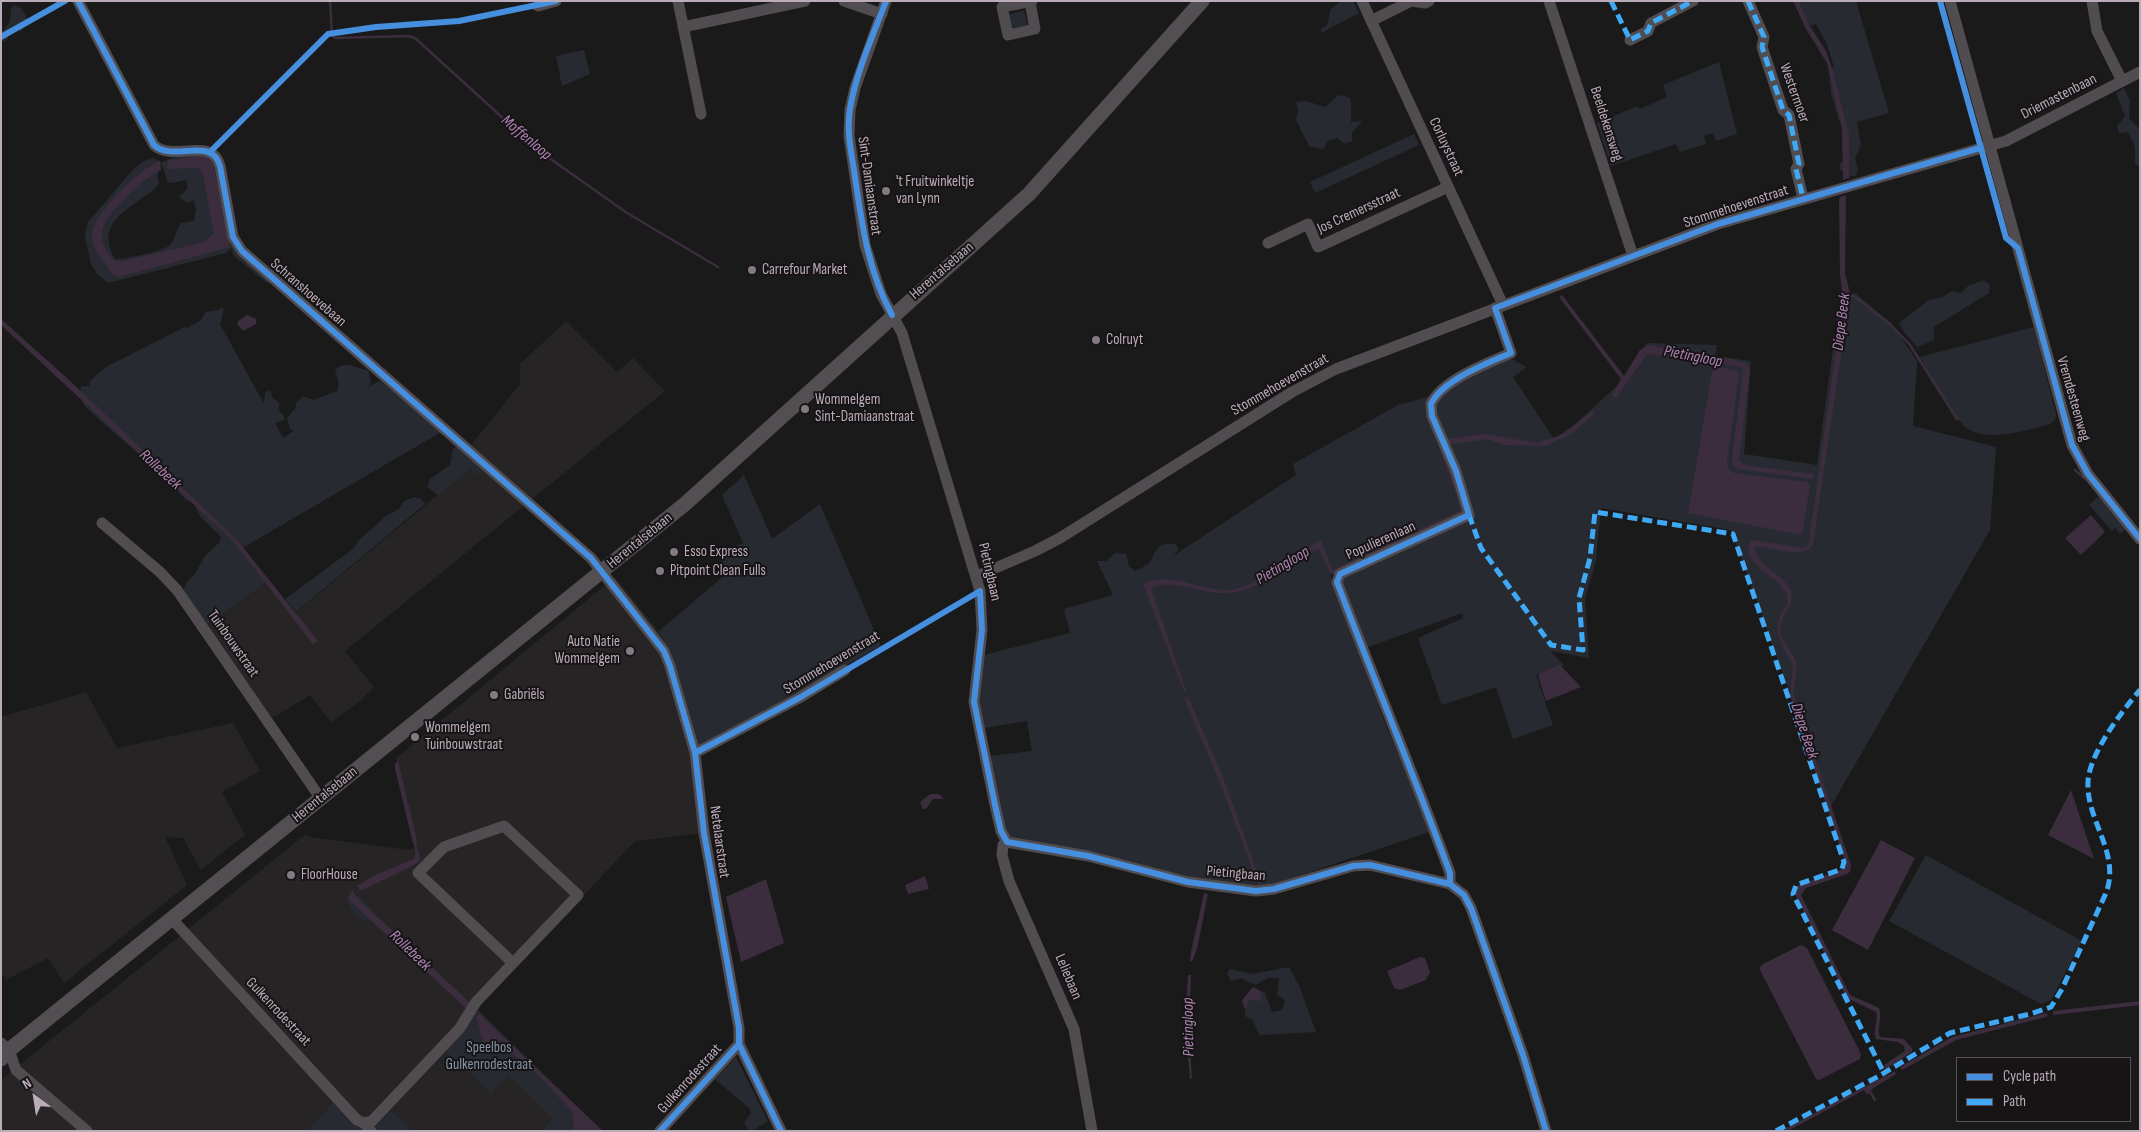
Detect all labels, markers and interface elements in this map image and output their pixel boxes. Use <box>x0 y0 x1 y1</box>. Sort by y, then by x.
street label: Westermoer <box>1775 61 1813 125</box>
street label: Driemastenbaan <box>2018 70 2100 124</box>
street label: Beeldekensweg <box>1585 84 1627 164</box>
water label: Moffenloop <box>497 111 555 165</box>
street label: Corluystraat <box>1425 115 1467 179</box>
street label: Sint-Damiaanstraat <box>853 136 885 236</box>
place label: 't Fruitwinkeltje van Lynn <box>896 173 974 208</box>
street label: Stommehoevenstraat <box>1681 182 1791 232</box>
street label: Jos Cremersstraat <box>1315 184 1403 238</box>
marker: 't Fruitwinkeltje van Lynn <box>880 185 892 197</box>
street label: Herentalsebaan <box>906 238 978 304</box>
street label: Schranshoevebaan <box>266 255 350 331</box>
place label: Carrefour Market <box>762 261 847 279</box>
marker: Carrefour Market <box>746 264 758 276</box>
water label: Diepe Beek <box>1829 292 1855 352</box>
place label: Colruyt <box>1106 331 1143 349</box>
marker: Colruyt <box>1090 334 1102 346</box>
water label: Pietingloop <box>1662 342 1724 372</box>
street label: Stommehoevenstraat <box>1228 350 1332 420</box>
street label: Vremdesteenweg <box>2052 355 2094 443</box>
place label: Wommelgem Sint-Damiaanstraat <box>815 391 914 426</box>
marker: Wommelgem Sint-Damiaanstraat <box>799 403 811 415</box>
water label: Rollebeek <box>135 446 185 494</box>
street label: Herentalsebaan <box>604 509 676 573</box>
street label: Populierenlaan <box>1343 518 1419 564</box>
street label: Pietingbaan <box>974 541 1004 603</box>
place label: Esso Express <box>684 543 748 561</box>
water label: Pietingloop <box>1253 543 1313 589</box>
marker: Esso Express <box>668 546 680 558</box>
place label: Pitpoint Clean Fulls <box>670 562 766 580</box>
marker: Pitpoint Clean Fulls <box>654 565 666 577</box>
street label: Tuinbouwstraat <box>203 607 263 681</box>
street label: Stommehoevenstraat <box>781 627 883 699</box>
place label: Auto Natie Wommelgem <box>555 633 620 668</box>
marker: Auto Natie Wommelgem <box>624 645 636 657</box>
place label: Gabriëls <box>504 686 545 704</box>
marker: Gabriëls <box>488 689 500 701</box>
water label: Diepe Beek <box>1786 701 1822 761</box>
place label: Wommelgem Tuinbouwstraat <box>425 719 503 754</box>
marker: Wommelgem Tuinbouwstraat <box>409 731 421 743</box>
street label: Herentalsebaan <box>289 763 361 827</box>
street label: Netelaarstraat <box>705 805 733 879</box>
street label: Pietingbaan <box>1206 862 1266 886</box>
place label: FloorHouse <box>301 866 358 884</box>
marker: FloorHouse <box>285 869 297 881</box>
water label: Rollebeek <box>385 927 435 975</box>
street label: Leliebaan <box>1050 952 1086 1002</box>
street label: Gulkenrodestraat <box>242 974 314 1050</box>
water label: Pietingloop <box>1179 997 1199 1057</box>
park label: Speelbos Gulkenrodestraat <box>445 1039 533 1074</box>
street label: Gulkenrodestraat <box>654 1041 726 1117</box>
legend <box>1956 1057 2131 1122</box>
text: Cycle path <box>2003 1067 2056 1086</box>
north arrow <box>10 1072 60 1122</box>
text: N <box>19 1075 35 1093</box>
text: Path <box>2003 1092 2026 1111</box>

